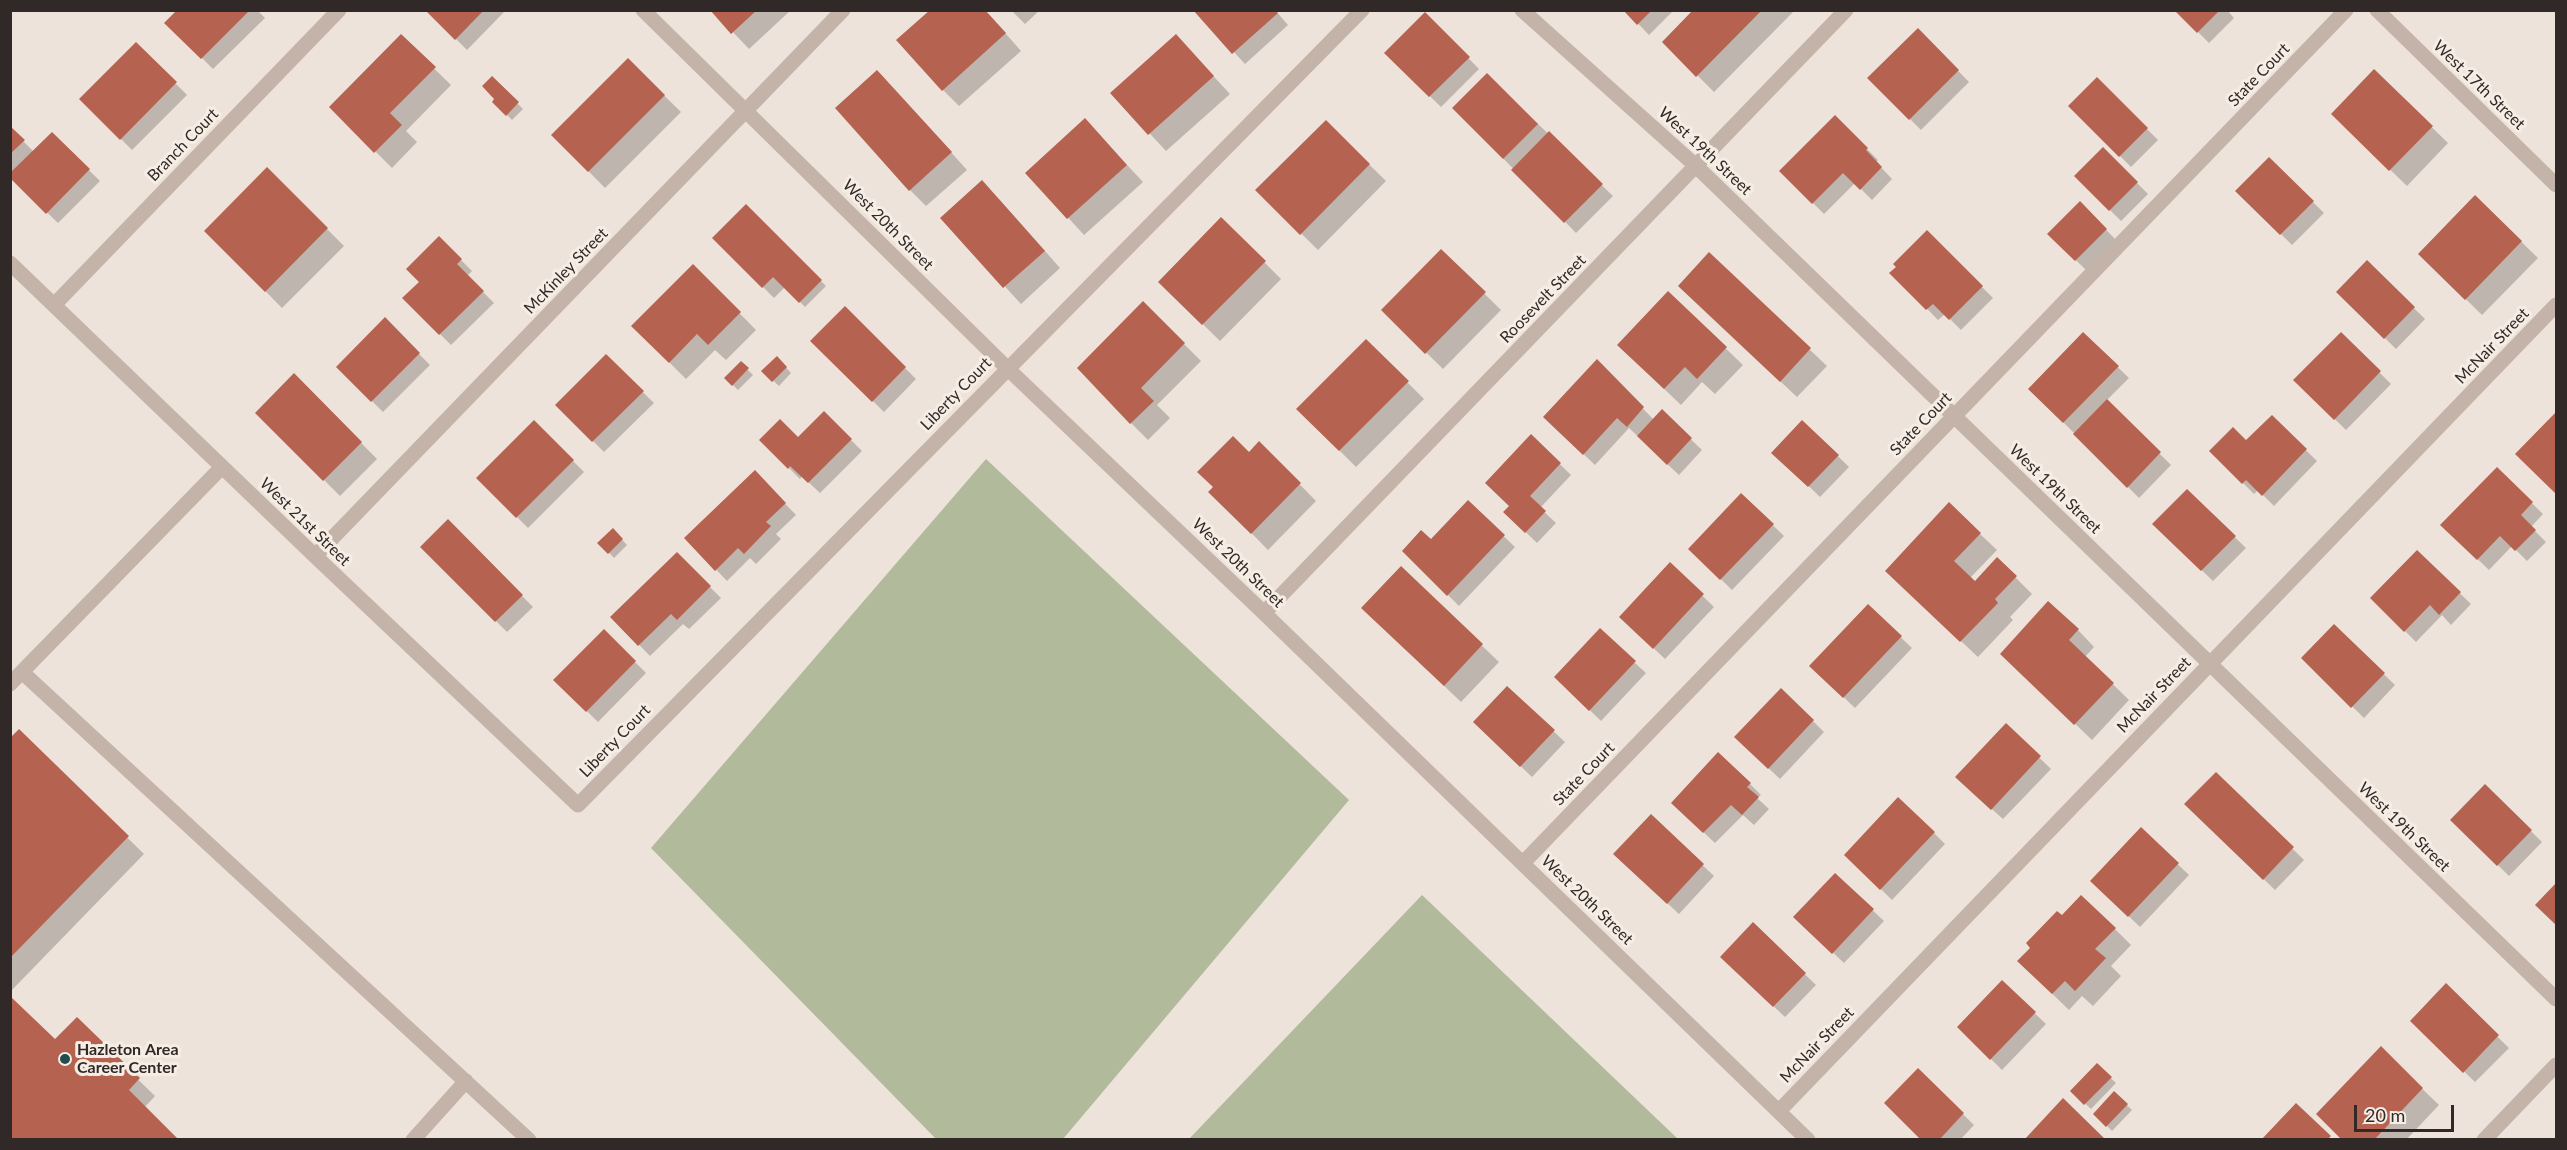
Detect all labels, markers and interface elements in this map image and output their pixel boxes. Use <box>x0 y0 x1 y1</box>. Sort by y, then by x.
street label: West 17th Street <box>2429 36 2529 134</box>
street label: State Court <box>2224 39 2294 111</box>
street label: West 19th Street <box>1654 103 1756 199</box>
street label: Branch Court <box>144 105 222 185</box>
street label: West 20th Street <box>839 176 937 274</box>
street label: McKinley Street <box>520 224 612 318</box>
street label: Roosevelt Street <box>1496 251 1590 347</box>
street label: McNair Street <box>2451 304 2533 388</box>
street label: Liberty Court <box>917 354 995 434</box>
street label: State Court <box>1886 388 1956 460</box>
street label: West 19th Street <box>2005 440 2105 538</box>
street label: West 21st Street <box>256 474 354 570</box>
street label: West 20th Street <box>1188 514 1288 612</box>
street label: McNair Street <box>2113 653 2195 737</box>
street label: Liberty Court <box>576 701 654 781</box>
street label: State Court <box>1549 738 1619 810</box>
street label: West 19th Street <box>2354 778 2454 876</box>
street label: West 20th Street <box>1537 851 1637 949</box>
street label: McNair Street <box>1776 1003 1858 1087</box>
place label: Hazleton Area Career Center <box>77 1040 179 1078</box>
marker: Hazleton Area Career Center <box>58 1052 72 1066</box>
scale bar <box>2357 1093 2458 1131</box>
text: 20 m <box>2365 1104 2405 1126</box>

